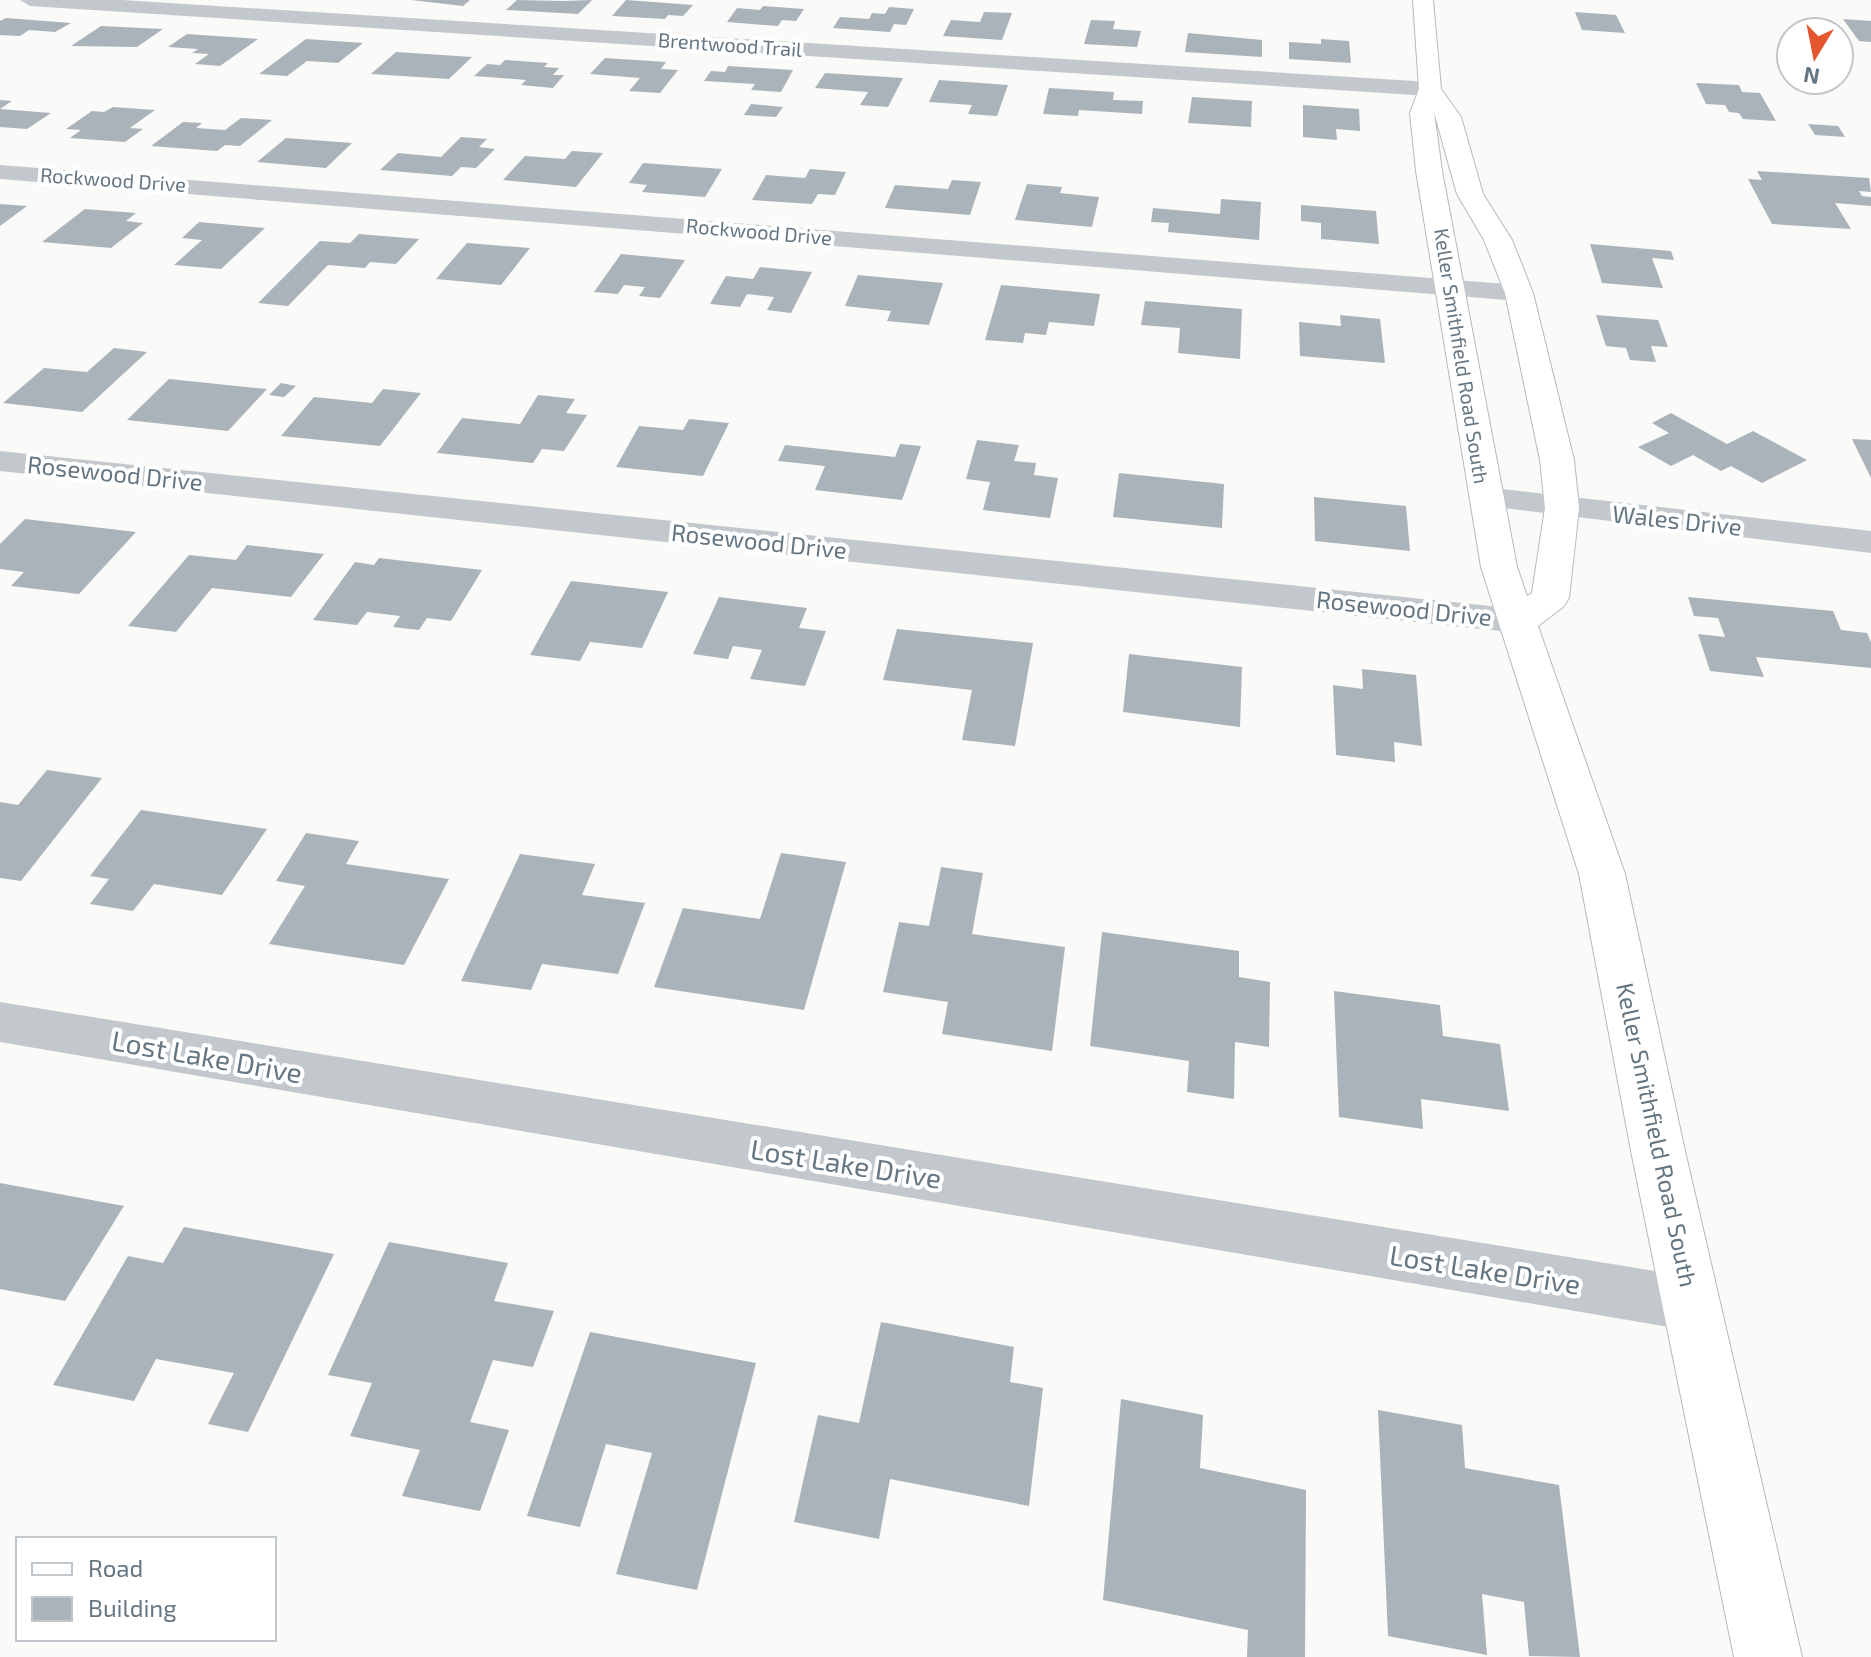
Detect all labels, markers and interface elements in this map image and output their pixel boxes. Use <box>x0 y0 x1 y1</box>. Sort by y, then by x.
north arrow <box>1775 16 1855 96</box>
street label: Brentwood Trail <box>657 27 803 61</box>
text: N <box>1801 62 1821 91</box>
street label: Rockwood Drive <box>39 162 187 196</box>
street label: Rockwood Drive <box>685 213 833 249</box>
street label: Keller Smithfield Road South <box>1430 226 1494 485</box>
street label: Rosewood Drive <box>26 449 204 496</box>
street label: Wales Drive <box>1611 498 1743 541</box>
street label: Rosewood Drive <box>670 517 848 564</box>
street label: Rosewood Drive <box>1315 584 1493 631</box>
street label: Keller Smithfield Road South <box>1611 980 1704 1289</box>
street label: Lost Lake Drive <box>109 1023 305 1089</box>
street label: Lost Lake Drive <box>748 1131 944 1195</box>
street label: Lost Lake Drive <box>1387 1237 1583 1301</box>
legend <box>16 1537 276 1641</box>
text: Road <box>88 1553 143 1582</box>
text: Building <box>88 1593 177 1622</box>

